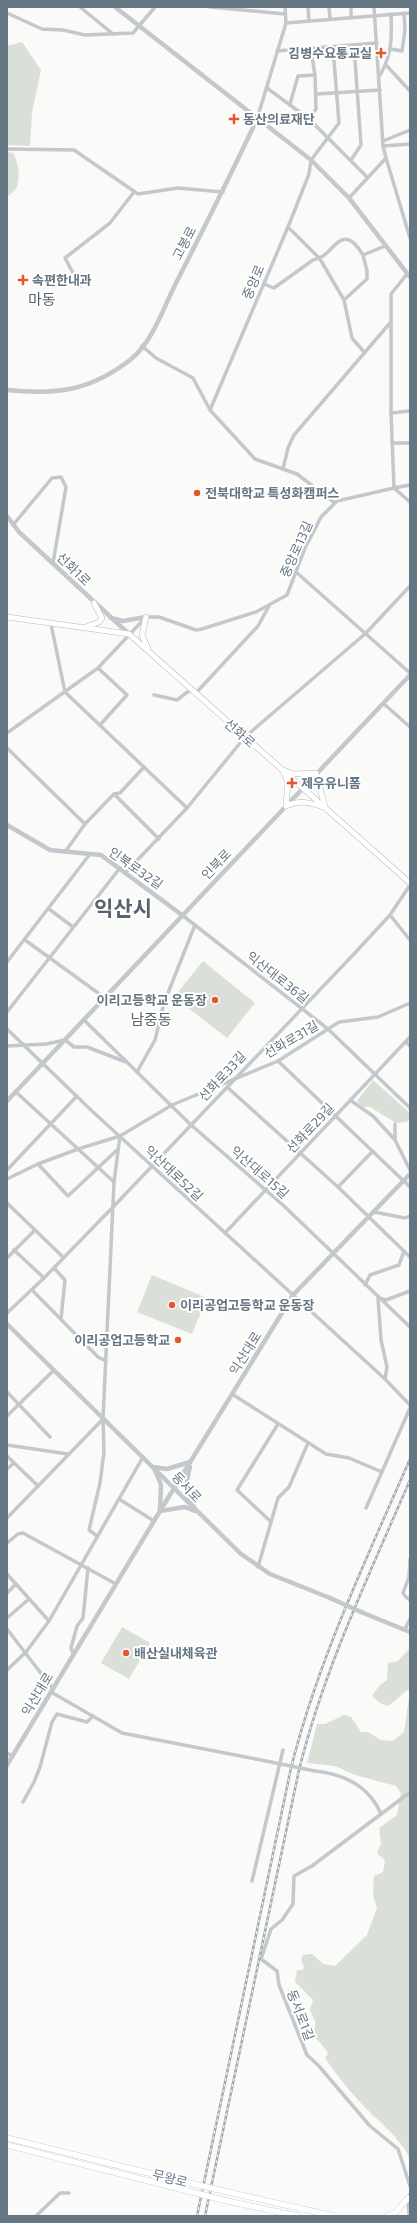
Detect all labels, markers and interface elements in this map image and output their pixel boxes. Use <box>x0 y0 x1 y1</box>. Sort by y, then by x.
place label: 김병수요통교실 <box>288 45 372 61</box>
marker: 김병수요통교실 <box>375 47 387 59</box>
place label: 동산의료재단 <box>243 111 315 127</box>
marker: 동산의료재단 <box>228 113 240 125</box>
street label: 고봉로 <box>169 223 199 263</box>
street label: 중앙로 <box>239 262 267 302</box>
place label: 속편한내과 <box>32 272 92 288</box>
marker: 속편한내과 <box>17 274 29 286</box>
district label: 마동 <box>28 290 56 308</box>
place label: 전북대학교 특성화캠퍼스 <box>205 485 339 501</box>
marker: 전북대학교 특성화캠퍼스 <box>192 488 202 498</box>
street label: 중앙로13길 <box>276 518 316 580</box>
street label: 선화1로 <box>54 549 94 589</box>
street label: 선화로 <box>221 715 259 751</box>
place label: 제우유니폼 <box>301 775 361 791</box>
marker: 제우유니폼 <box>286 777 298 789</box>
street label: 인북로32길 <box>106 844 166 892</box>
street label: 인북로 <box>198 846 234 882</box>
district label: 익산시 <box>94 895 152 920</box>
street label: 익산대로36길 <box>244 948 312 1006</box>
place label: 이리고등학교 운동장 <box>97 992 207 1008</box>
marker: 이리고등학교 운동장 <box>210 995 220 1005</box>
district label: 남중동 <box>130 1010 172 1028</box>
street label: 선화로31길 <box>261 1017 321 1061</box>
street label: 선화로33길 <box>195 1048 249 1104</box>
street label: 선화로29길 <box>283 1100 337 1156</box>
street label: 익산대로52길 <box>141 1142 207 1204</box>
street label: 익산대로15길 <box>228 1142 292 1202</box>
place label: 이리공업고등학교 운동장 <box>180 1297 314 1313</box>
marker: 이리공업고등학교 운동장 <box>167 1300 177 1310</box>
street label: 익산대로 <box>226 1328 264 1378</box>
place label: 이리공업고등학교 <box>74 1332 170 1348</box>
marker: 이리공업고등학교 <box>173 1335 183 1345</box>
street label: 동서로 <box>169 1469 205 1505</box>
place label: 배산실내체육관 <box>134 1645 218 1661</box>
marker: 배산실내체육관 <box>121 1648 131 1658</box>
street label: 익산대로 <box>18 1669 56 1719</box>
street label: 동서로1길 <box>284 1987 318 2043</box>
street label: 무왕로 <box>151 2166 189 2190</box>

